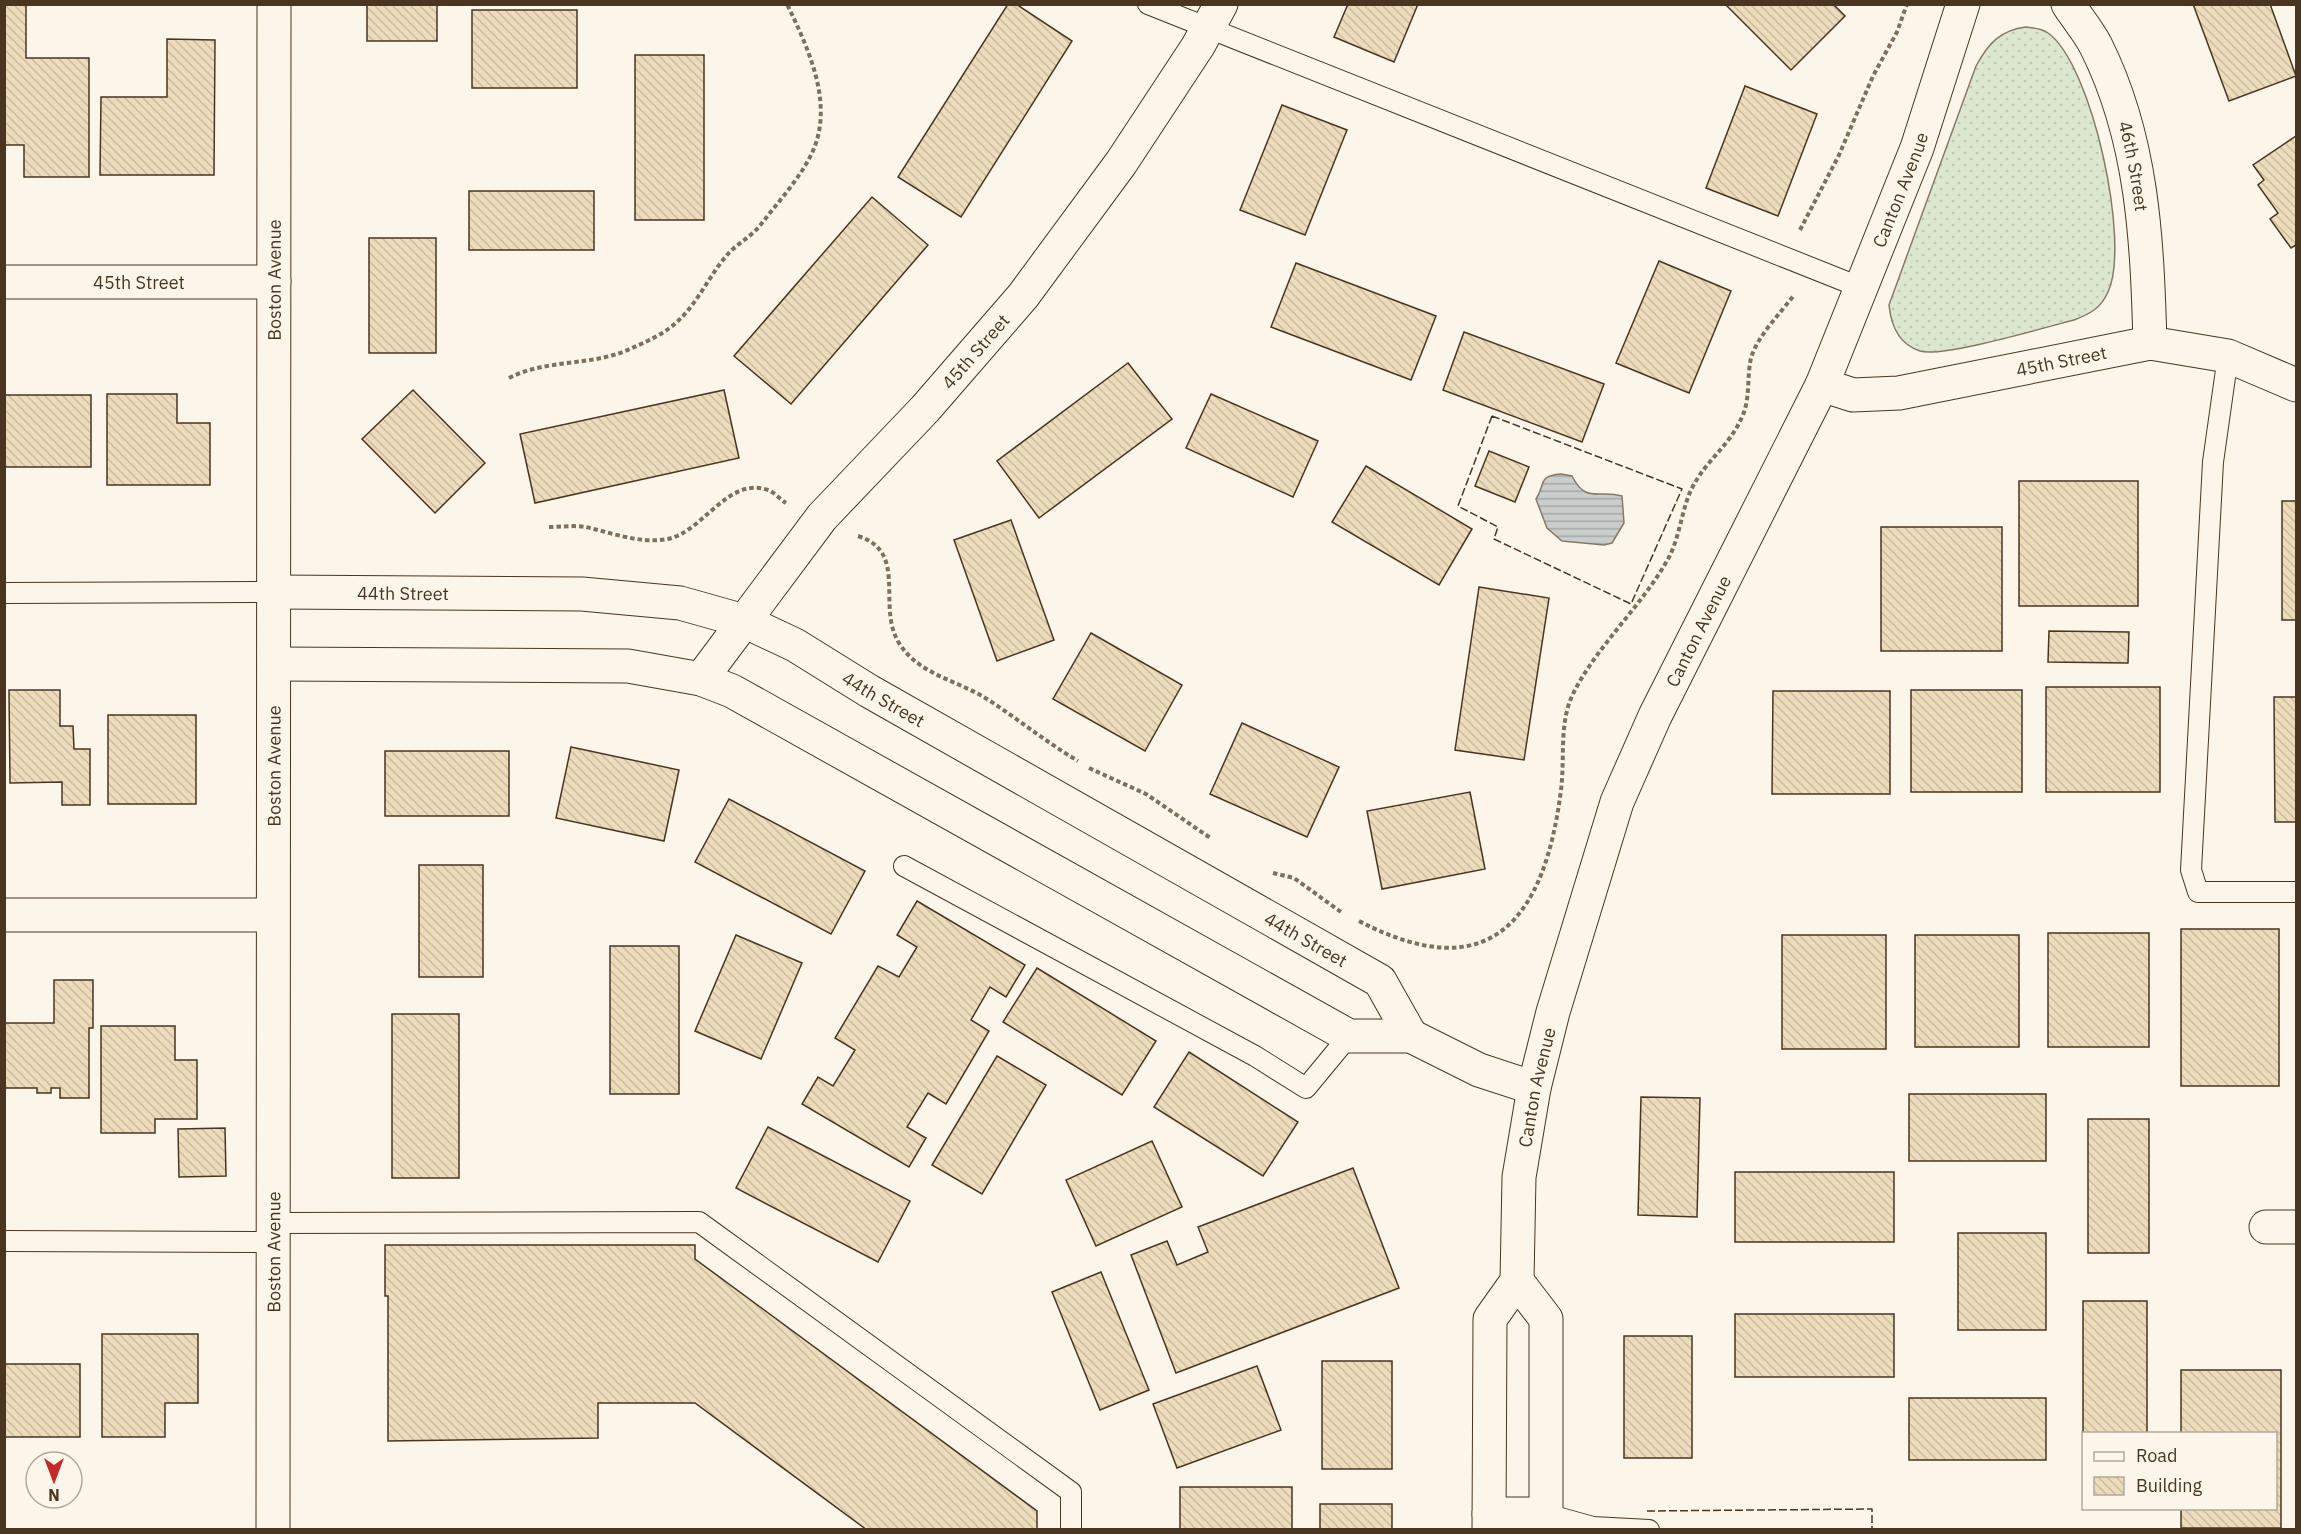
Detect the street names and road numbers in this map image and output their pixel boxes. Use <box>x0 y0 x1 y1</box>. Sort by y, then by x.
street label: 46th Street <box>2114 118 2154 213</box>
street label: Canton Avenue <box>1867 129 1933 251</box>
street label: Boston Avenue <box>262 219 285 341</box>
street label: 45th Street <box>93 271 185 294</box>
street label: 45th Street <box>936 309 1014 393</box>
street label: 45th Street <box>2014 340 2108 381</box>
street label: Canton Avenue <box>1660 571 1736 691</box>
street label: 44th Street <box>357 581 449 605</box>
street label: 44th Street <box>838 666 929 732</box>
street label: Boston Avenue <box>262 705 285 827</box>
street label: 44th Street <box>1260 906 1352 972</box>
street label: Canton Avenue <box>1513 1025 1560 1149</box>
street label: Boston Avenue <box>262 1191 285 1313</box>

